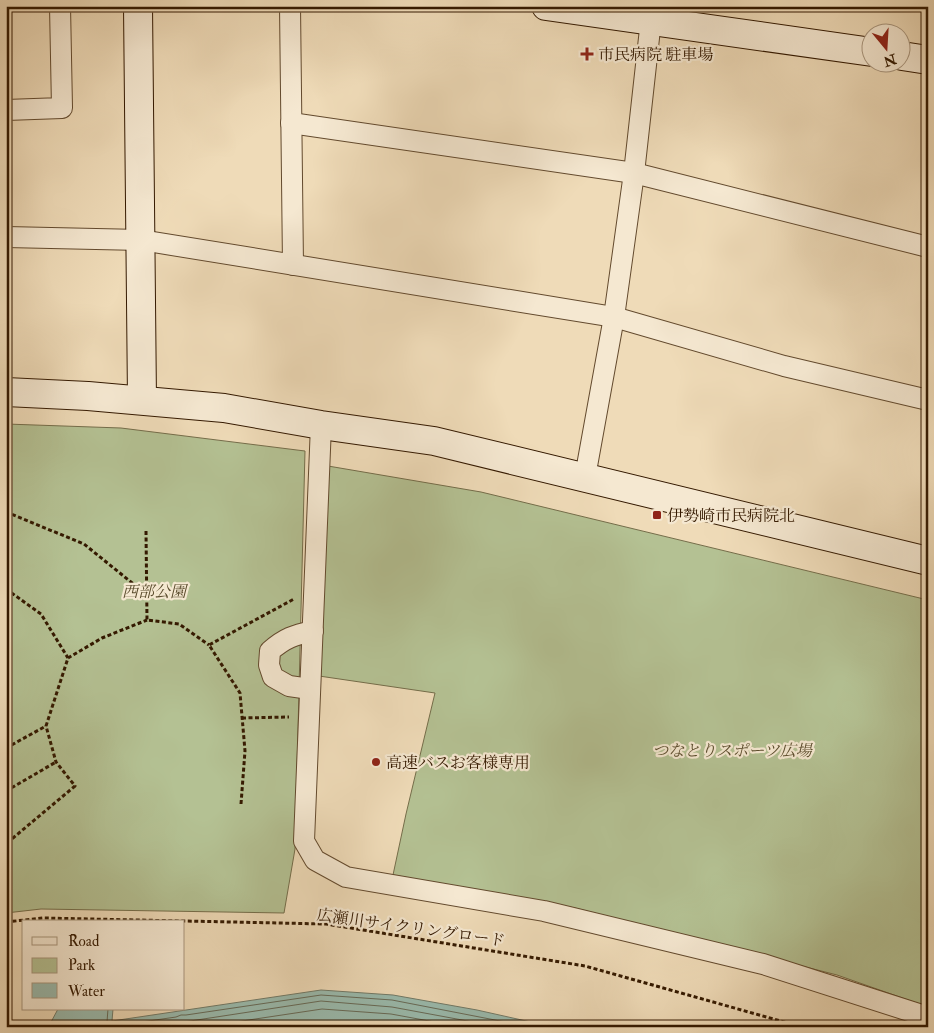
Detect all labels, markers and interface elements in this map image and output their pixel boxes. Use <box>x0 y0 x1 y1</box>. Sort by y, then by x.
north arrow <box>862 22 912 72</box>
place label: 市民病院 駐車場 <box>598 45 713 65</box>
marker: 市民病院 駐車場 <box>580 47 594 61</box>
text: N <box>881 50 899 70</box>
place label: 伊勢崎市民病院北 <box>667 506 795 526</box>
marker: 伊勢崎市民病院北 <box>651 509 663 521</box>
park label: 西部公園 <box>122 582 189 602</box>
park label: つなとりスポーツ広場 <box>652 741 814 761</box>
place label: 高速バスお客様専用 <box>386 753 530 773</box>
marker: 高速バスお客様専用 <box>370 756 382 768</box>
street label: 広瀬川サイクリングロード <box>315 905 506 951</box>
legend <box>22 920 185 1010</box>
text: Road <box>68 932 100 951</box>
text: Park <box>68 956 95 975</box>
text: Water <box>67 982 105 1001</box>

